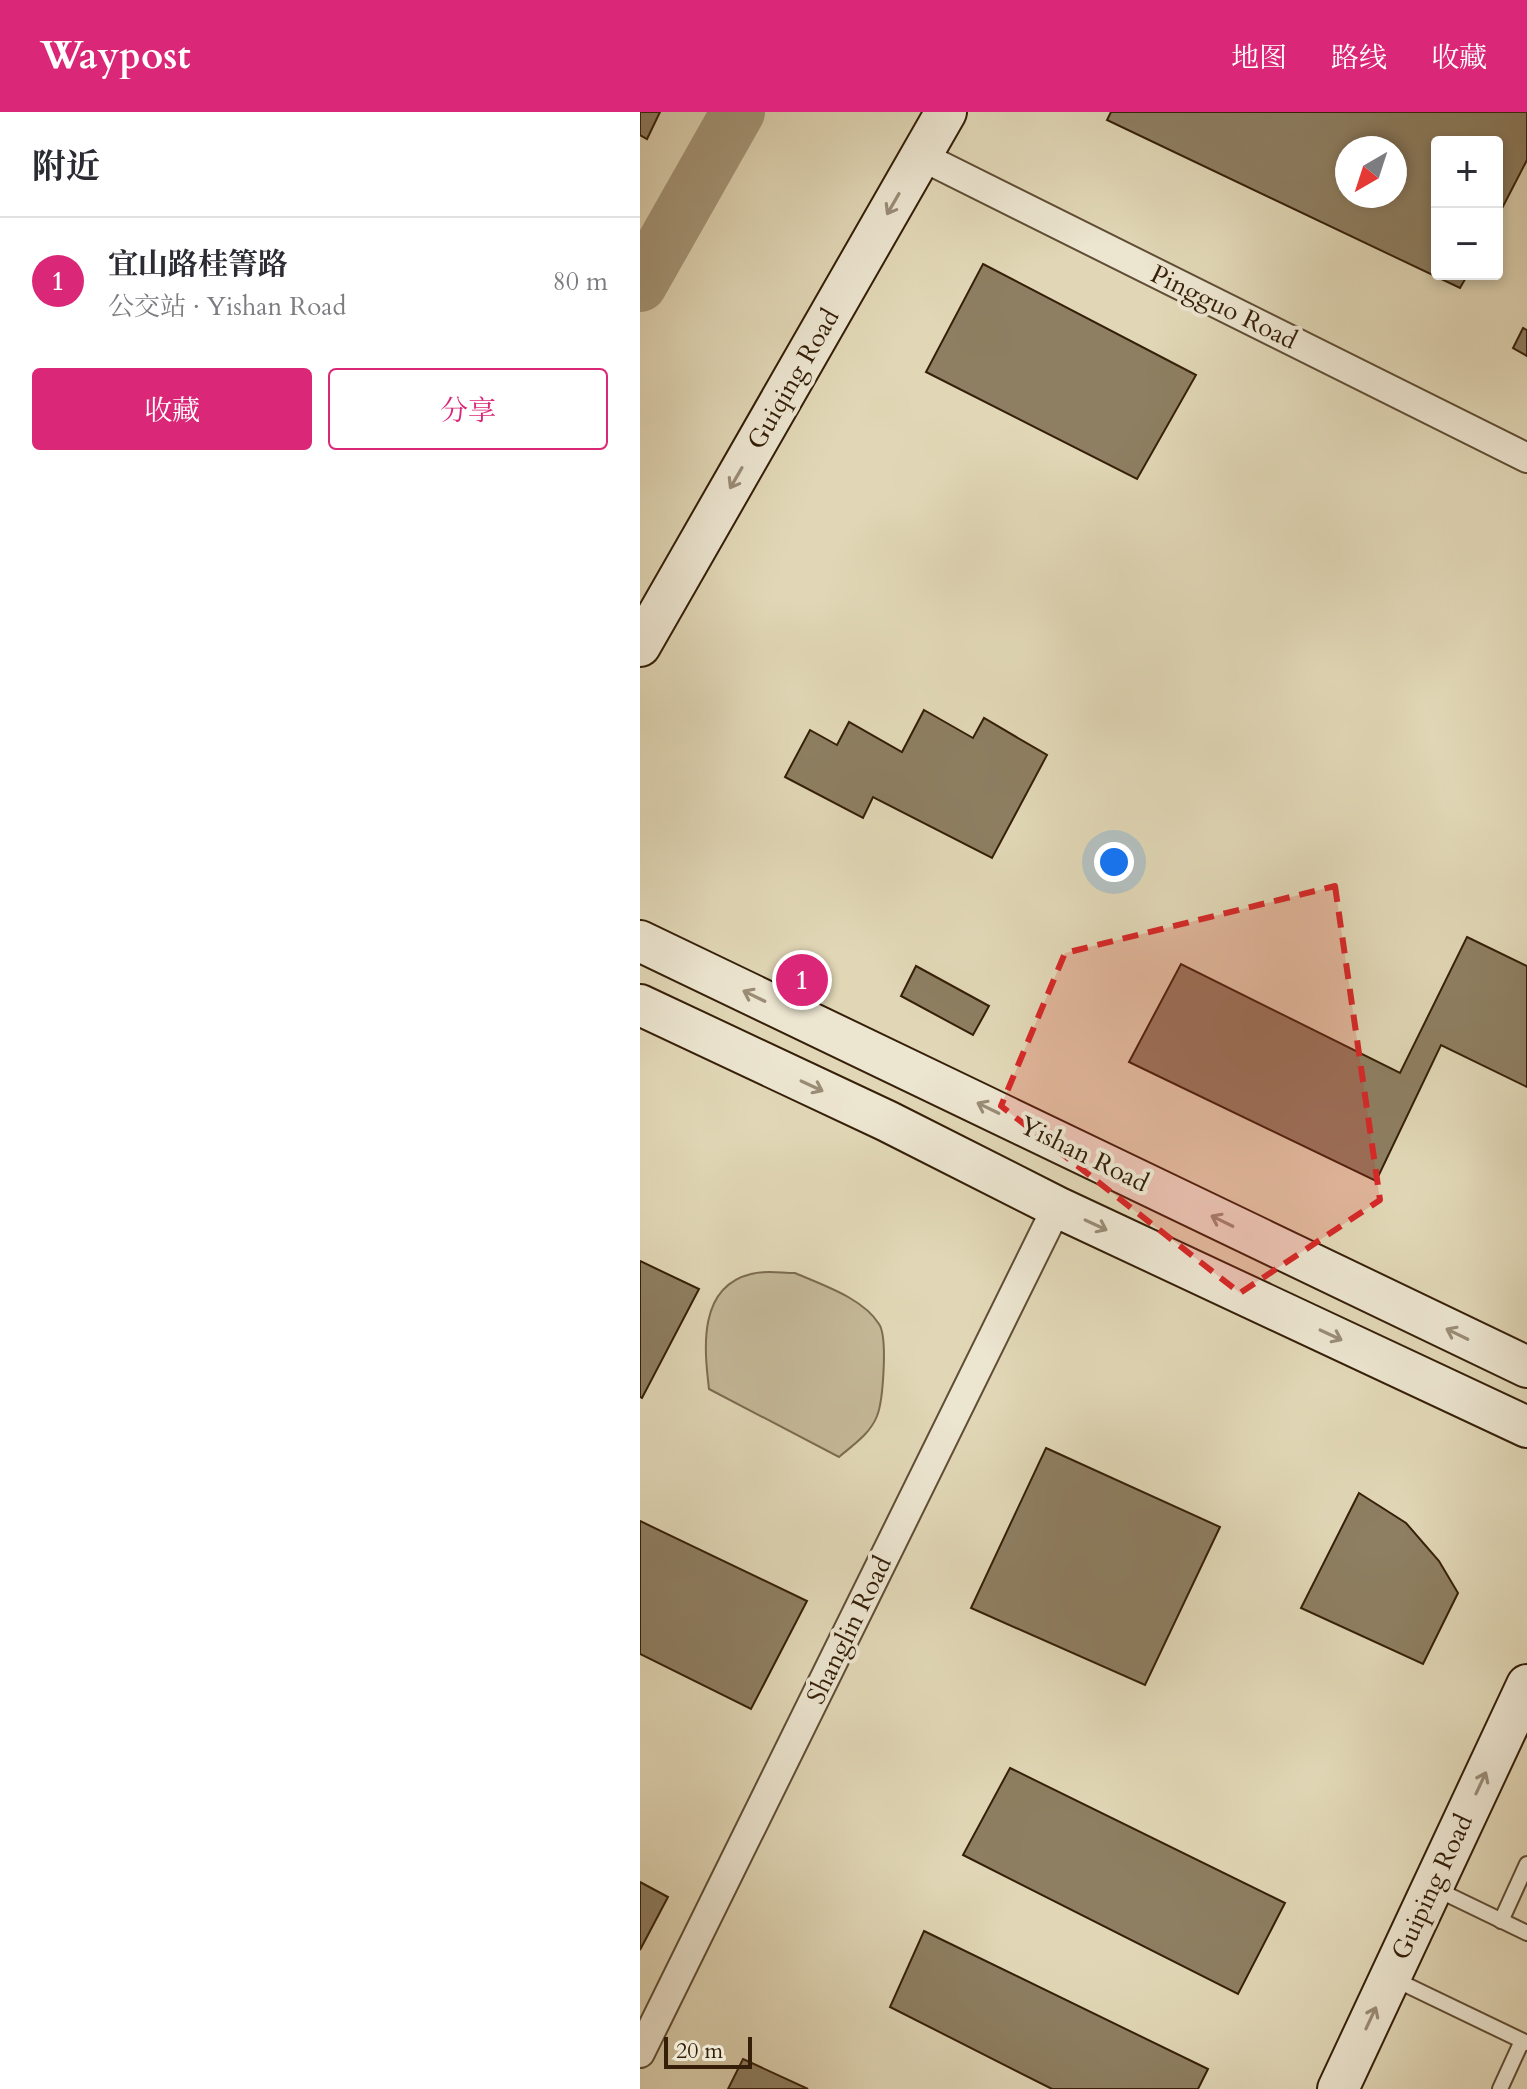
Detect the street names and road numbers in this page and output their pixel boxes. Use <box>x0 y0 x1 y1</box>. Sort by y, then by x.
street label: Pingguo Road <box>1145 256 1303 358</box>
street label: Guiqing Road <box>739 302 847 456</box>
street label: Yishan Road <box>1013 1108 1155 1200</box>
street label: Shanglin Road <box>798 1550 900 1710</box>
street label: Guiping Road <box>1383 1808 1481 1965</box>

